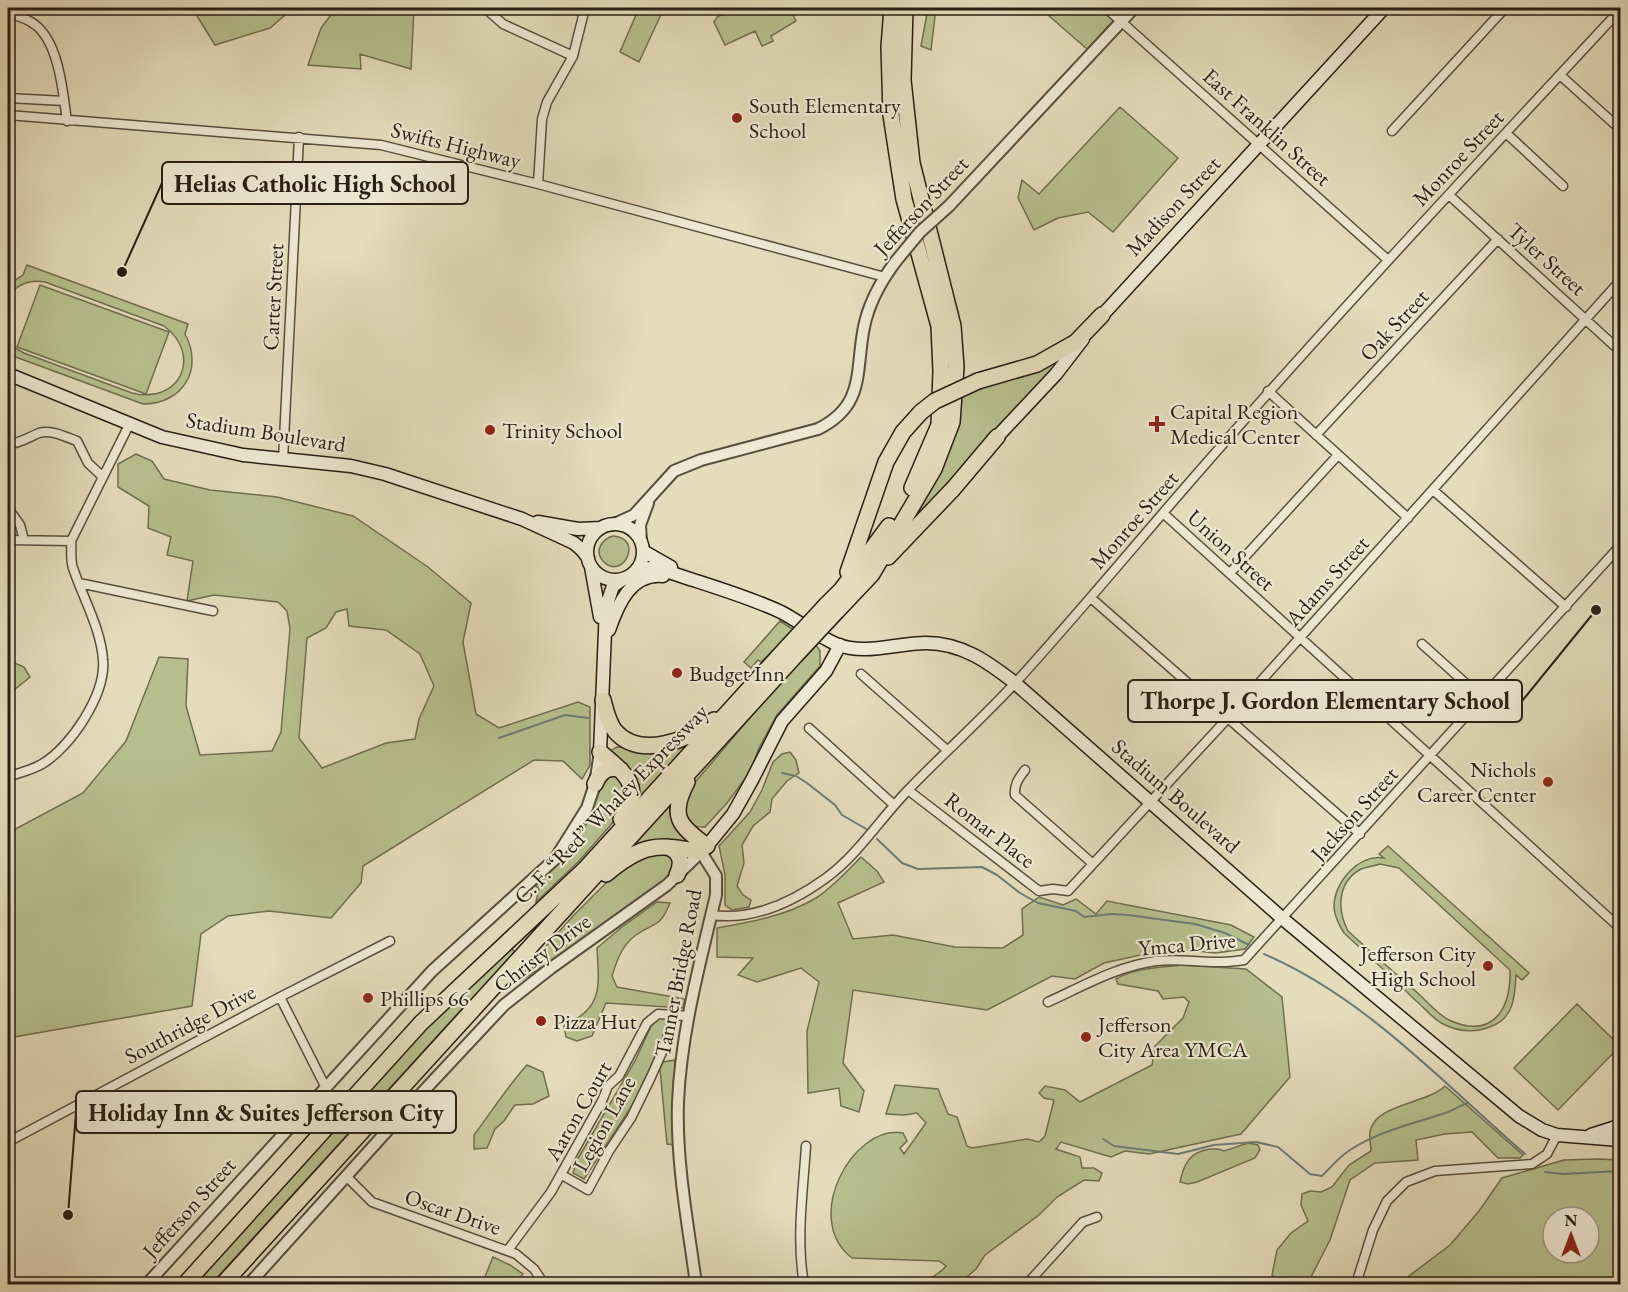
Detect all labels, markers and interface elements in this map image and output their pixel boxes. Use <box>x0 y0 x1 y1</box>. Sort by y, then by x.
street label: East Franklin Street <box>1197 62 1337 192</box>
place label: South Elementary School <box>749 91 901 145</box>
street label: Monroe Street <box>1406 104 1510 212</box>
marker: South Elementary School <box>730 111 744 125</box>
street label: Swifts Highway <box>388 115 524 175</box>
street label: Jefferson Street <box>866 150 975 264</box>
street label: Madison Street <box>1119 150 1227 262</box>
callout: Helias Catholic High School <box>162 162 468 204</box>
text: Helias Catholic High School <box>174 168 456 200</box>
street label: Tyler Street <box>1502 216 1592 302</box>
street label: Carter Street <box>256 243 290 351</box>
street label: Oak Street <box>1353 283 1435 367</box>
place label: Capital Region Medical Center <box>1170 397 1301 451</box>
street label: Stadium Boulevard <box>184 405 349 459</box>
marker: Capital Region Medical Center <box>1148 415 1166 433</box>
place label: Trinity School <box>502 416 622 445</box>
marker: Trinity School <box>483 423 497 437</box>
street label: Monroe Street <box>1083 465 1185 575</box>
street label: Union Street <box>1181 503 1281 597</box>
street label: Adams Street <box>1278 530 1375 633</box>
place label: Budget Inn <box>689 659 785 688</box>
marker: Budget Inn <box>670 666 684 680</box>
callout: Thorpe J. Gordon Elementary School <box>1128 680 1522 722</box>
text: Thorpe J. Gordon Elementary School <box>1140 685 1510 717</box>
street label: C. F. “Red” Whaley Expressway <box>507 697 715 910</box>
street label: Stadium Boulevard <box>1106 732 1247 860</box>
place label: Nichols Career Center <box>1417 755 1537 809</box>
street label: Jackson Street <box>1302 760 1404 869</box>
marker: Nichols Career Center <box>1541 775 1555 789</box>
street label: Romar Place <box>939 785 1042 875</box>
street label: Tanner Bridge Road <box>648 886 709 1059</box>
street label: Christy Drive <box>487 907 597 999</box>
street label: Ymca Drive <box>1137 925 1237 963</box>
place label: Jefferson City High School <box>1358 939 1476 993</box>
marker: Jefferson City High School <box>1481 959 1495 973</box>
street label: Southridge Drive <box>119 977 261 1071</box>
place label: Phillips 66 <box>380 984 469 1013</box>
marker: Phillips 66 <box>361 991 375 1005</box>
place label: Pizza Hut <box>553 1007 637 1036</box>
place label: Jefferson City Area YMCA <box>1096 1010 1248 1064</box>
marker: Pizza Hut <box>534 1014 548 1028</box>
marker: Jefferson City Area YMCA <box>1079 1030 1093 1044</box>
street label: Aaron Court <box>537 1056 618 1167</box>
street label: Legion Lane <box>566 1071 642 1177</box>
callout: Holiday Inn & Suites Jefferson City <box>76 1091 456 1133</box>
text: Holiday Inn & Suites Jefferson City <box>88 1097 444 1129</box>
street label: Jefferson Street <box>135 1151 242 1266</box>
street label: Oscar Drive <box>401 1182 505 1242</box>
north arrow <box>1541 1205 1601 1265</box>
text: N <box>1565 1210 1578 1231</box>

